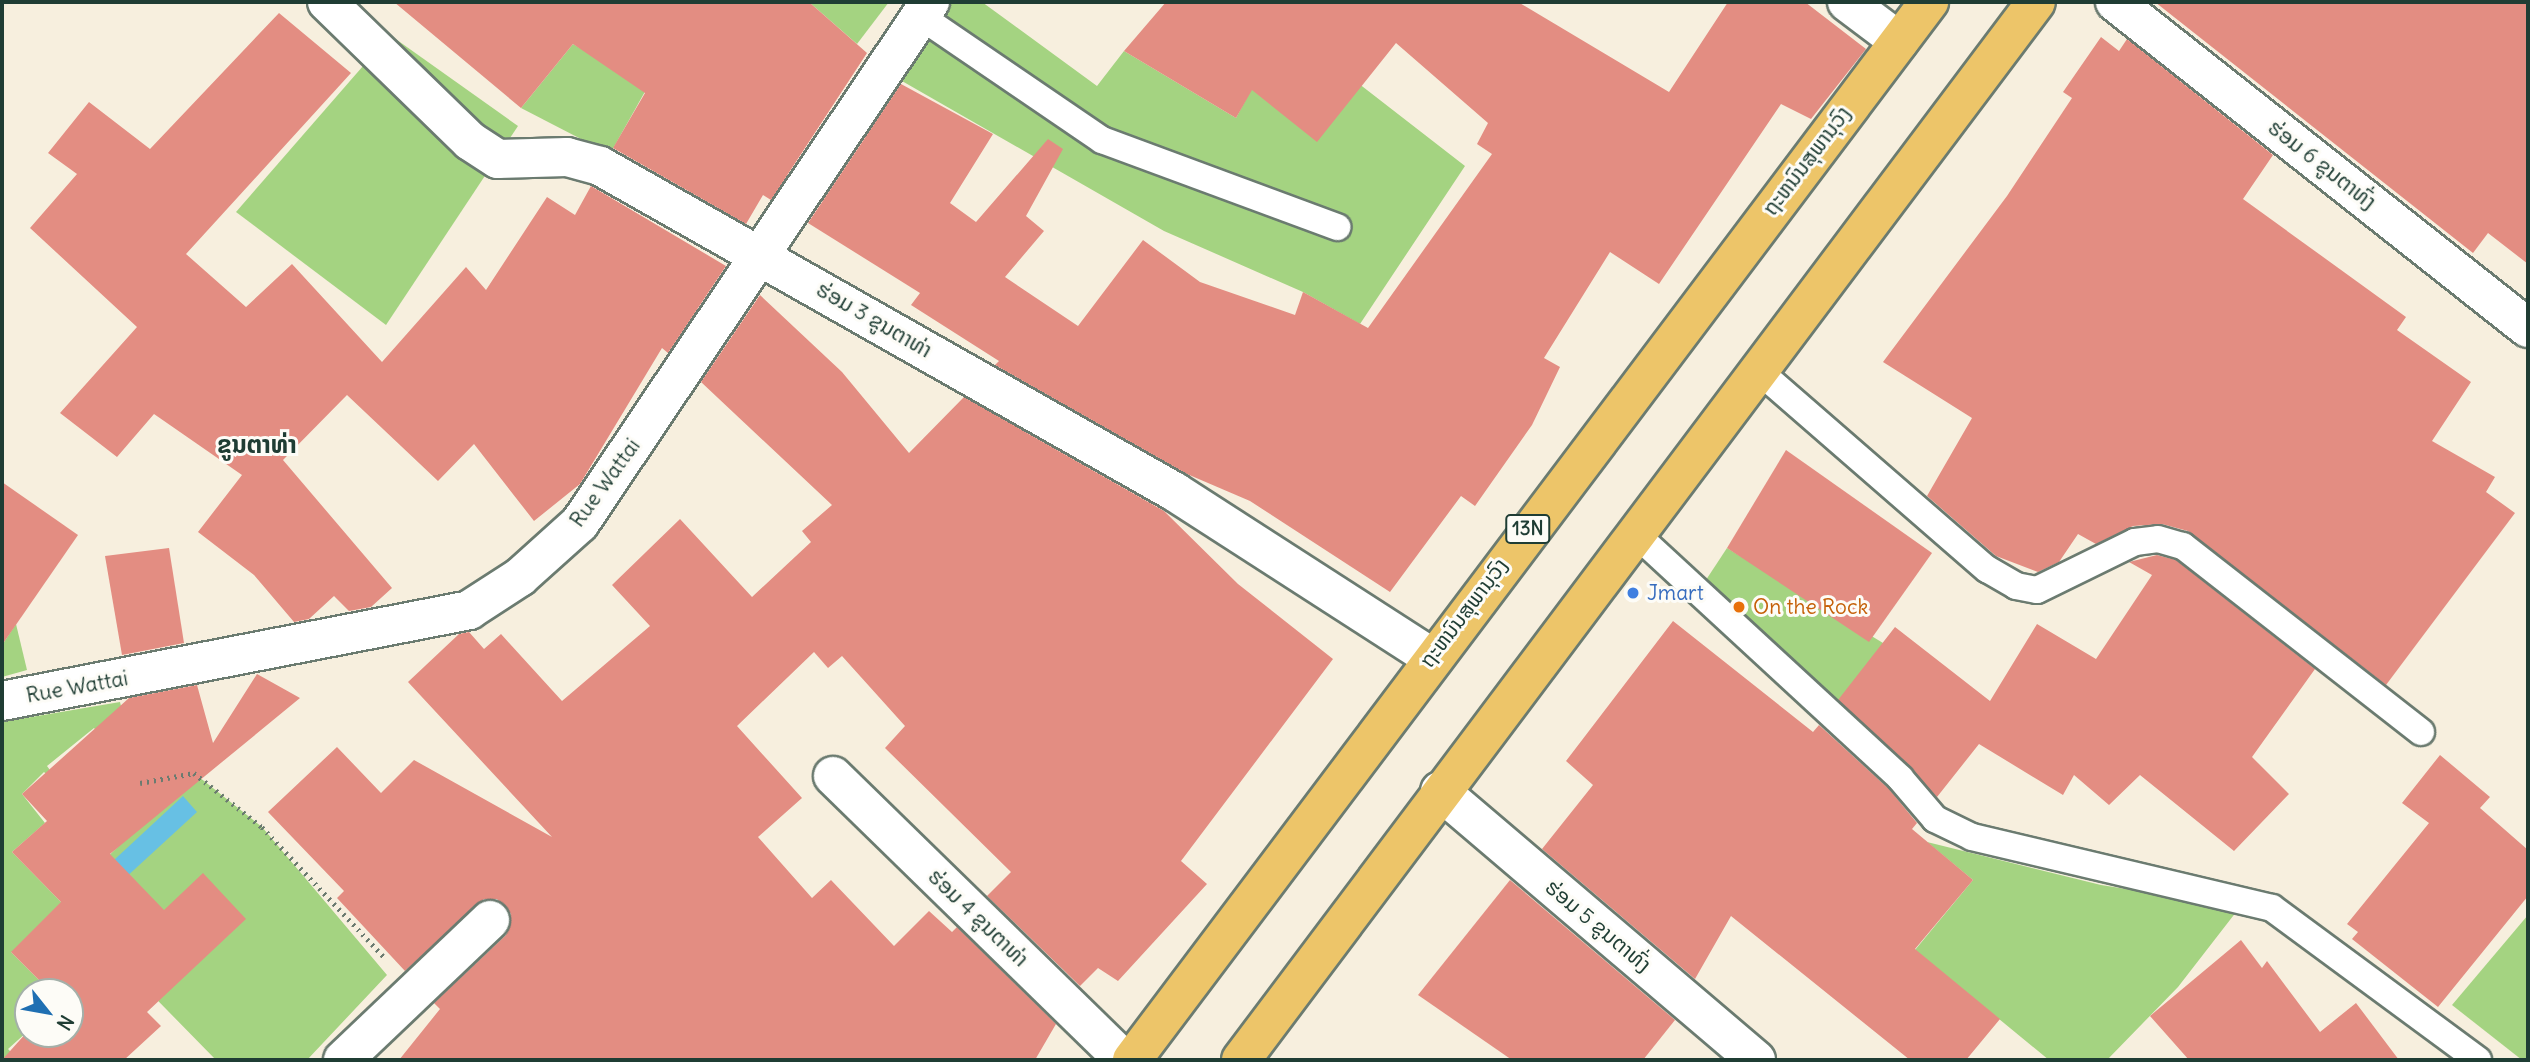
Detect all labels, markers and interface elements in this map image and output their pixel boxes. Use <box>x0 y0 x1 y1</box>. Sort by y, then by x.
street label: ຖະຫນົນສຸພານຸວົງ <box>1758 101 1856 221</box>
street label: ຮ່ອມ 6 ຂູນຕາທົ່ງ <box>2263 115 2381 215</box>
street label: ຮ່ອມ 3 ຂູນຕາທ່າ <box>812 277 936 363</box>
district label: ຂູນຕາທ່າ <box>217 431 297 459</box>
street label: Rue Wattai <box>565 434 645 532</box>
road number: 13N <box>1505 514 1551 544</box>
street label: ຖະຫນົນສຸພານຸວົງ <box>1415 553 1513 673</box>
place label: Jmart <box>1647 580 1704 606</box>
marker: Jmart <box>1625 585 1641 601</box>
place label: On the Rock <box>1753 594 1868 620</box>
marker: On the Rock <box>1731 599 1747 615</box>
street label: Rue Wattai <box>24 666 130 708</box>
street label: ຮ່ອມ 4 ຂູນຕາທ່າ <box>923 864 1033 972</box>
street label: ຮ່ອມ 5 ຂູນຕາທົ່ງ <box>1540 875 1656 977</box>
north arrow <box>14 978 84 1048</box>
text: N <box>52 1011 79 1035</box>

